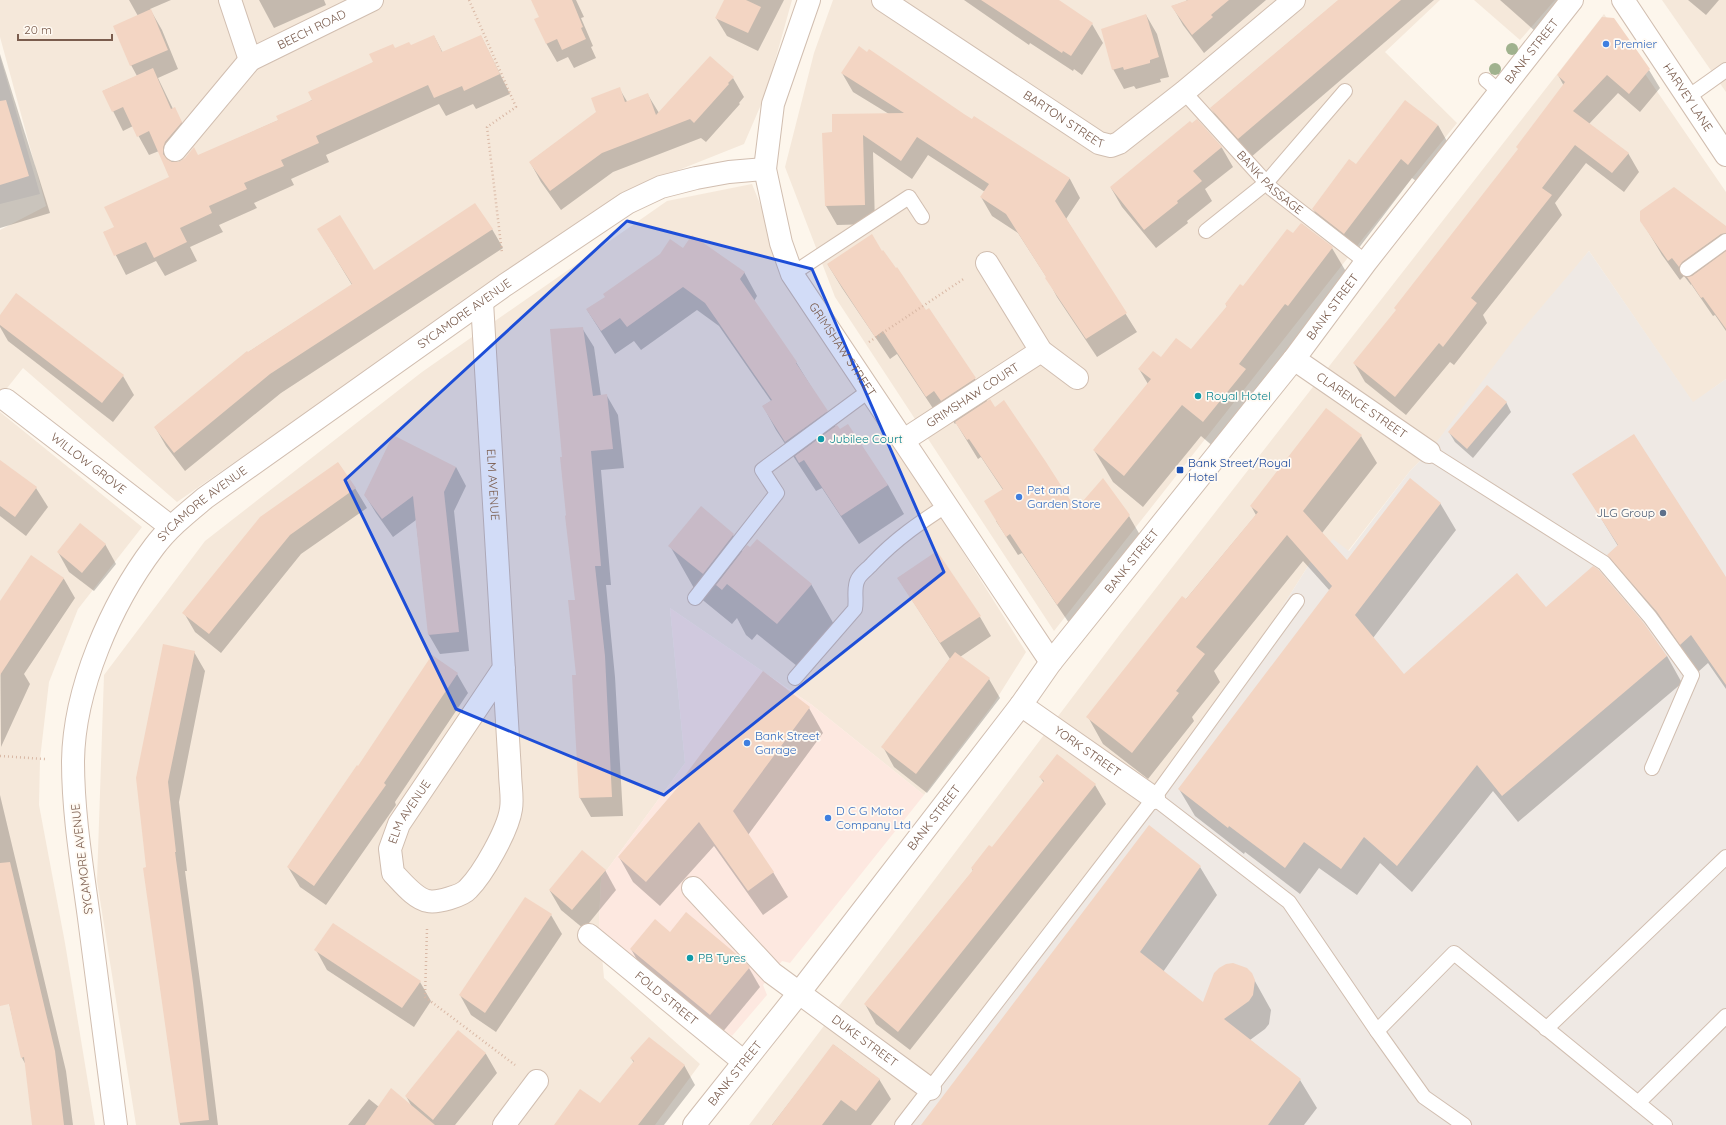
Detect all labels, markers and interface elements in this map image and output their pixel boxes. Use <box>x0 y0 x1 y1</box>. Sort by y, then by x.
street label: BEECH ROAD <box>275 6 349 52</box>
street label: BANK STREET <box>1501 15 1562 87</box>
scale bar <box>18 16 112 42</box>
text: 20 m <box>24 22 52 37</box>
place label: Premier <box>1614 36 1658 51</box>
marker: Premier <box>1601 39 1611 49</box>
street label: HARVEY LANE <box>1660 60 1716 134</box>
street label: BARTON STREET <box>1021 87 1106 151</box>
street label: BANK PASSAGE <box>1234 147 1307 218</box>
street label: BANK STREET <box>1303 271 1362 343</box>
street label: SYCAMORE AVENUE <box>414 275 514 352</box>
street label: GRIMSHAW STREET <box>806 299 880 399</box>
street label: GRIMSHAW COURT <box>923 359 1022 431</box>
street label: CLARENCE STREET <box>1314 369 1410 442</box>
place label: Royal Hotel <box>1206 388 1271 403</box>
marker: Royal Hotel <box>1193 391 1203 401</box>
street label: WILLOW GROVE <box>48 429 130 497</box>
place label: Jubilee Court <box>829 431 903 446</box>
marker: Jubilee Court <box>816 434 826 444</box>
street label: ELM AVENUE <box>484 448 503 521</box>
place label: Bank Street/Royal Hotel <box>1188 455 1291 484</box>
street label: SYCAMORE AVENUE <box>154 462 250 544</box>
marker: Bank Street/Royal Hotel <box>1175 465 1185 475</box>
place label: Pet and Garden Store <box>1027 482 1101 511</box>
marker: Pet and Garden Store <box>1014 492 1024 502</box>
place label: JLG Group <box>1596 505 1655 520</box>
marker: JLG Group <box>1658 508 1668 518</box>
street label: BANK STREET <box>1101 525 1162 596</box>
street label: YORK STREET <box>1051 723 1124 780</box>
place label: Bank Street Garage <box>755 728 820 757</box>
marker: Bank Street Garage <box>742 738 752 748</box>
street label: ELM AVENUE <box>385 777 434 846</box>
street label: BANK STREET <box>904 782 964 853</box>
street label: SYCAMORE AVENUE <box>67 803 96 915</box>
place label: D C G Motor Company Ltd <box>836 803 911 832</box>
marker: D C G Motor Company Ltd <box>823 813 833 823</box>
place label: PB Tyres <box>698 950 746 965</box>
marker: PB Tyres <box>685 953 695 963</box>
street label: FOLD STREET <box>632 968 701 1028</box>
street label: DUKE STREET <box>829 1011 901 1070</box>
street label: BANK STREET <box>704 1038 765 1108</box>

